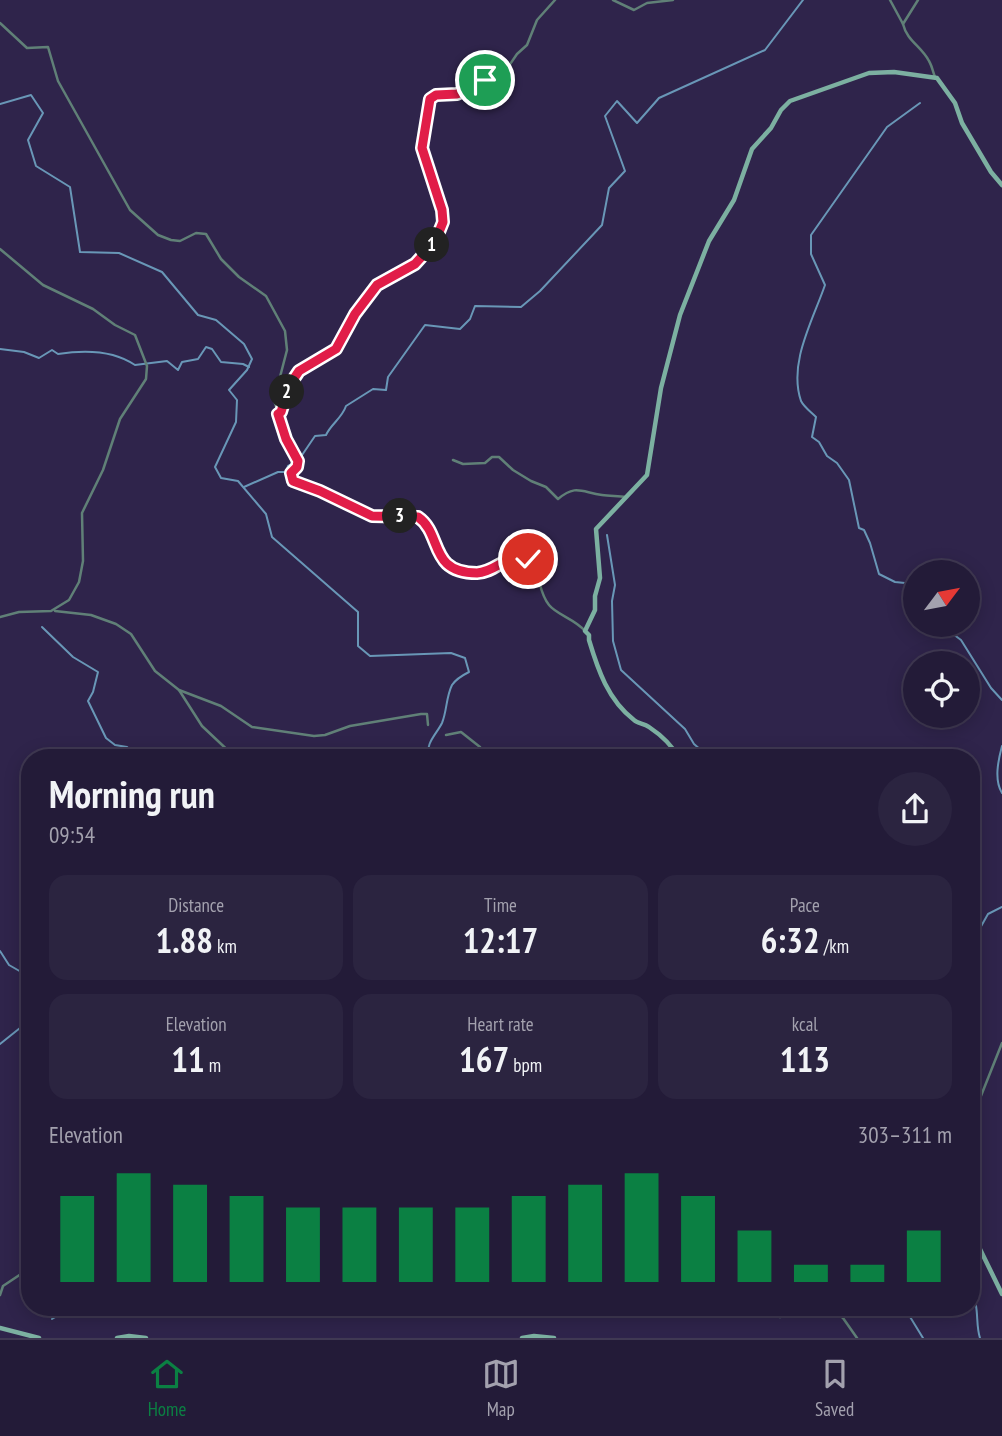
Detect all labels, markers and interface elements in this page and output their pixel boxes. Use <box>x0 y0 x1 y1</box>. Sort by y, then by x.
pin <box>455 50 515 110</box>
icon: arrive <box>466 61 504 99</box>
pin: 1 <box>414 228 450 262</box>
text: 1 <box>427 232 436 256</box>
pin: 2 <box>270 374 304 410</box>
text: 2 <box>282 379 291 403</box>
pin: 3 <box>382 498 418 534</box>
text: 3 <box>395 503 404 527</box>
pin <box>498 529 558 589</box>
icon: check <box>509 540 547 578</box>
north arrow <box>903 560 980 637</box>
map controls <box>903 560 980 728</box>
button: locate <box>903 651 980 728</box>
text: Morning run <box>49 769 215 818</box>
button: share <box>878 772 952 846</box>
text: 09:54 <box>49 820 95 849</box>
text: Distance <box>168 893 224 917</box>
text: Time <box>484 893 517 917</box>
text: Pace <box>790 893 820 917</box>
text: 1.88 <box>155 917 213 963</box>
text: 12:17 <box>463 917 538 963</box>
text: 6:32 <box>761 917 820 963</box>
text: km <box>213 934 237 958</box>
text: /km <box>820 934 849 958</box>
text: Elevation <box>166 1012 227 1036</box>
text: Heart rate <box>467 1012 534 1036</box>
text: kcal <box>792 1012 818 1036</box>
text: 11 <box>171 1036 205 1082</box>
text: 167 <box>459 1036 509 1082</box>
text: 113 <box>780 1036 830 1082</box>
text: m <box>205 1053 221 1077</box>
text: bpm <box>509 1053 542 1077</box>
text: Elevation <box>49 1120 123 1149</box>
text: 303–311 m <box>858 1120 952 1149</box>
tab: Home <box>148 1355 186 1421</box>
tab: Map <box>482 1355 520 1421</box>
tab: Saved <box>815 1355 854 1421</box>

